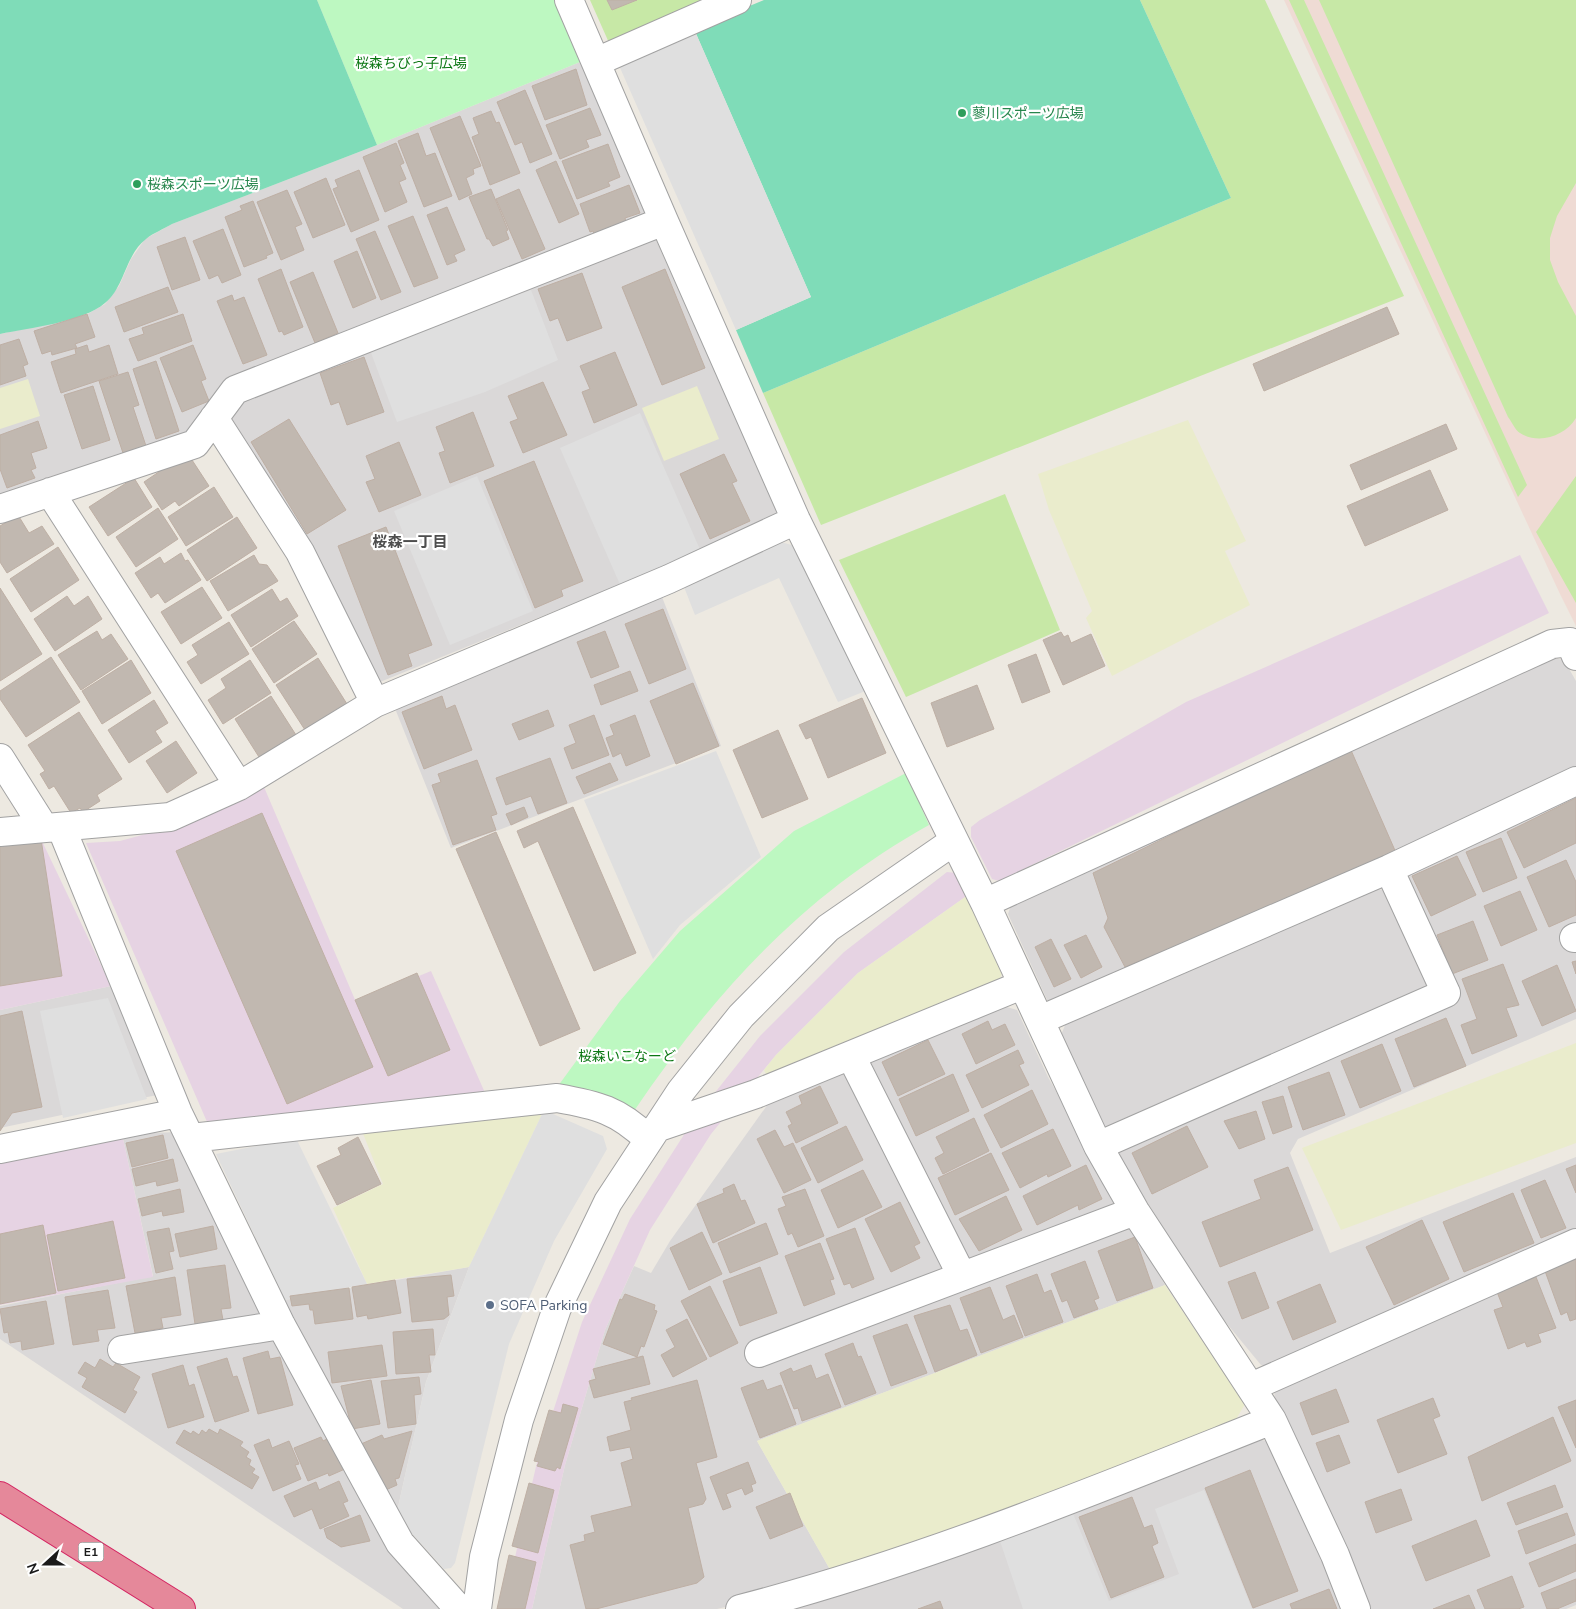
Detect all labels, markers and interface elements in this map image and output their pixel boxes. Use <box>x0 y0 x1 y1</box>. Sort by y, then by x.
park label: 桜森ちびっ子広場 <box>355 54 467 73</box>
place label: 蓼川スポーツ広場 <box>972 104 1084 123</box>
marker: 蓼川スポーツ広場 <box>956 107 968 119</box>
place label: 桜森スポーツ広場 <box>147 175 259 194</box>
marker: 桜森スポーツ広場 <box>131 178 143 190</box>
district label: 桜森一丁目 <box>372 532 448 552</box>
park label: 桜森いこなーど <box>578 1047 676 1066</box>
place label: SOFA Parking <box>500 1296 587 1315</box>
marker: SOFA Parking <box>484 1299 496 1311</box>
north arrow <box>20 1539 70 1589</box>
road number: E1 <box>78 1542 104 1561</box>
text: N <box>23 1560 44 1577</box>

